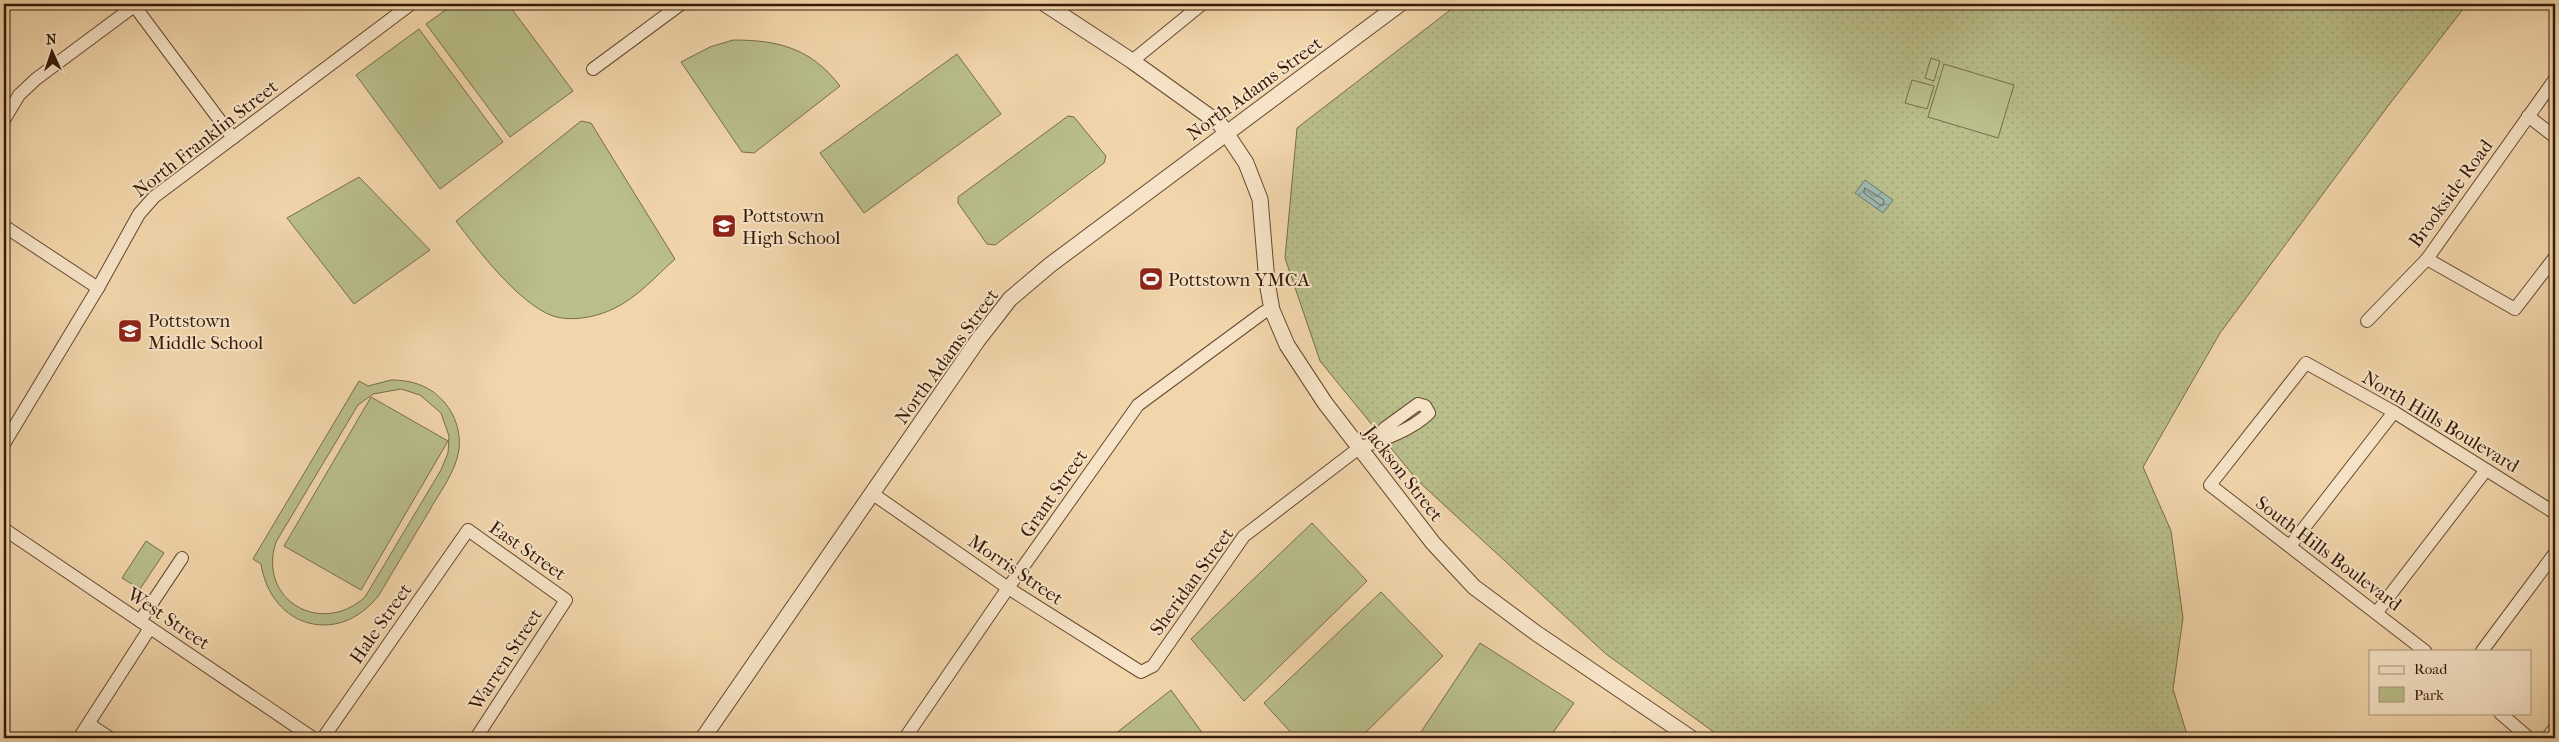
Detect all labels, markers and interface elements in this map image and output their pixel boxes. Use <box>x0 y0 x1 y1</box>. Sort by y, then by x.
north arrow <box>28 28 78 78</box>
text: N <box>46 31 57 48</box>
street label: North Adams Street <box>1183 32 1327 145</box>
street label: North Franklin Street <box>129 75 282 202</box>
street label: Brookside Road <box>2404 135 2498 252</box>
place label: Pottstown High School <box>742 205 841 249</box>
school or university icon: Pottstown High School <box>711 213 737 239</box>
sports icon: Pottstown YMCA <box>1138 266 1164 292</box>
place label: Pottstown YMCA <box>1168 269 1311 291</box>
street label: North Adams Street <box>890 285 1003 428</box>
place label: Pottstown Middle School <box>148 310 263 354</box>
school or university icon: Pottstown Middle School <box>117 318 143 344</box>
street label: North Hills Boulevard <box>2358 366 2523 478</box>
street label: Jackson Street <box>1358 420 1448 526</box>
street label: Grant Street <box>1015 445 1092 542</box>
street label: South Hills Boulevard <box>2251 492 2406 616</box>
street label: East Street <box>485 516 570 585</box>
street label: Sheridan Street <box>1145 523 1238 640</box>
street label: Morris Street <box>964 530 1067 610</box>
street label: Hale Street <box>345 579 416 668</box>
street label: West Street <box>122 583 214 655</box>
street label: Warren Street <box>464 604 547 715</box>
legend <box>2369 650 2532 714</box>
text: Road <box>2414 660 2448 678</box>
text: Park <box>2414 686 2444 704</box>

